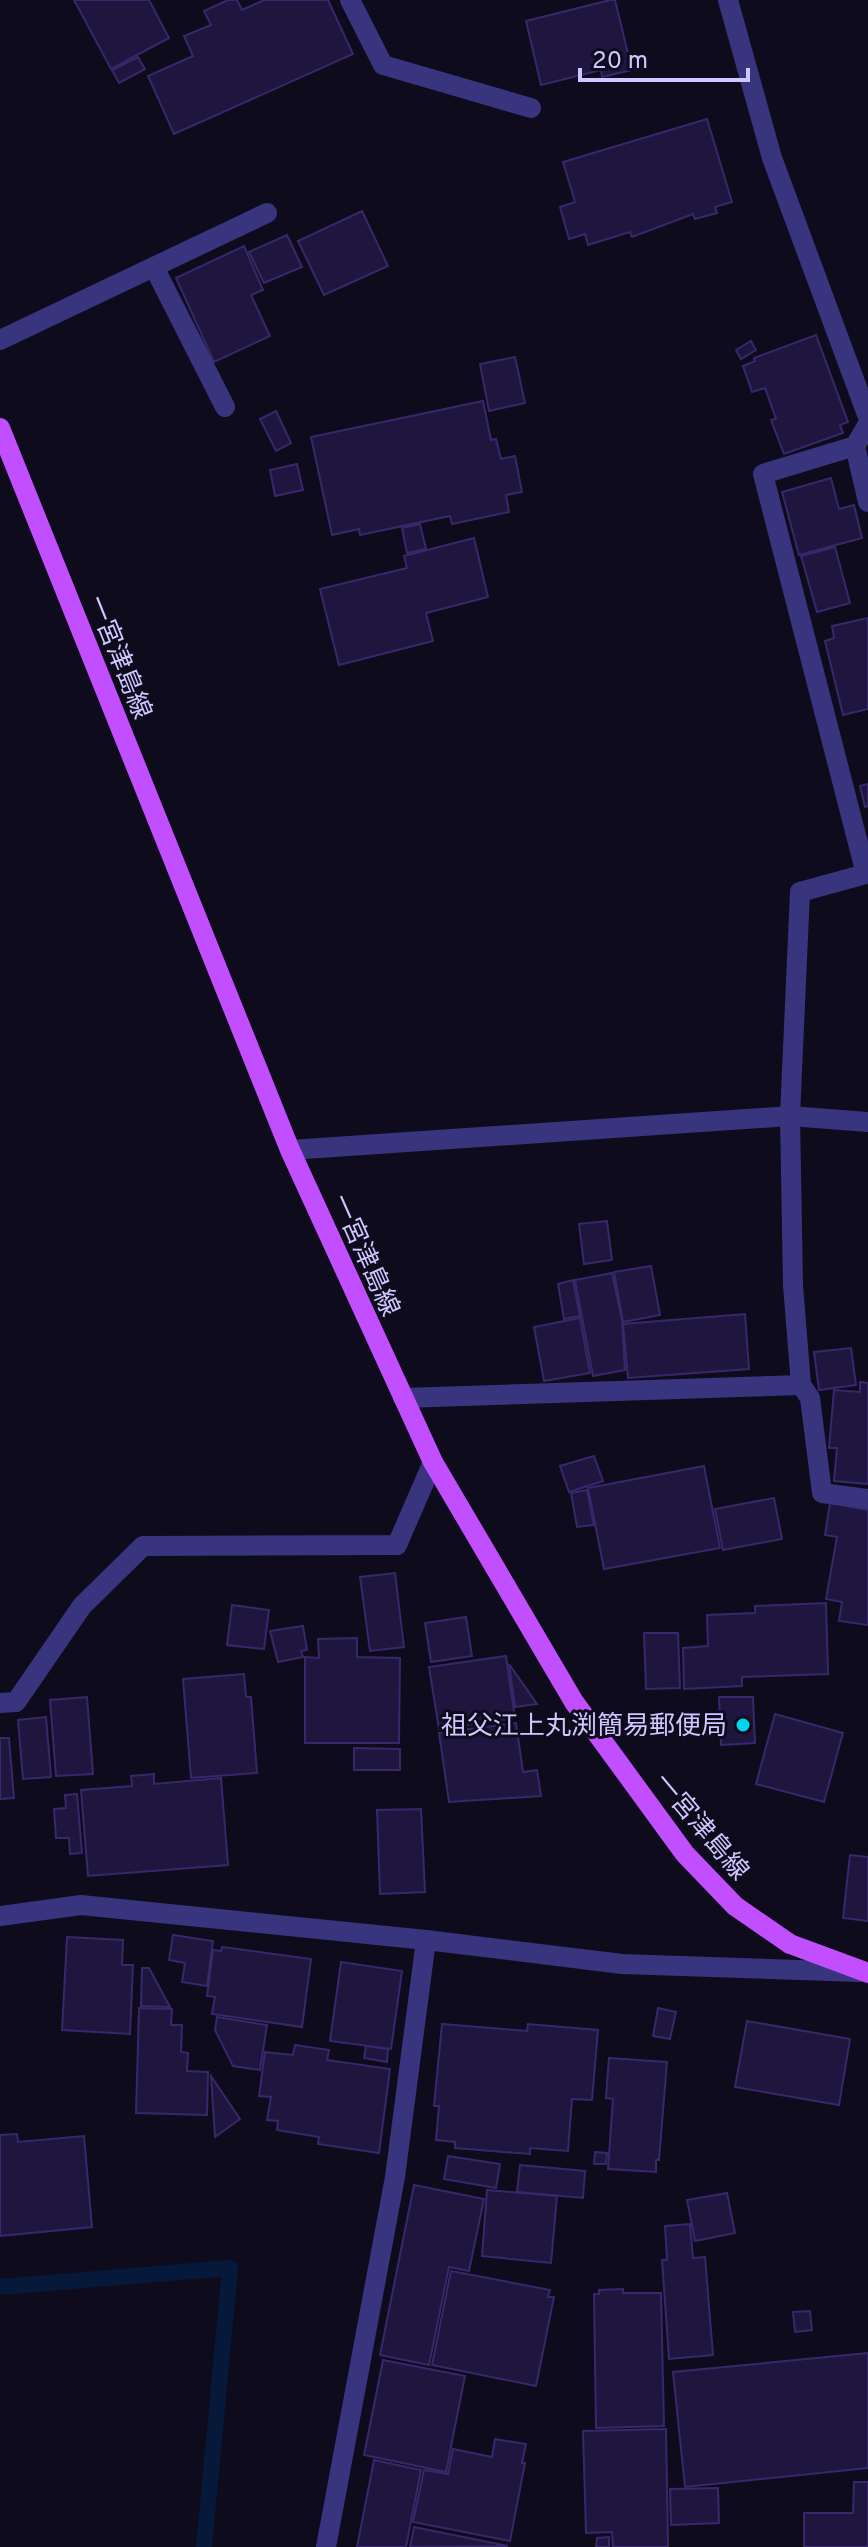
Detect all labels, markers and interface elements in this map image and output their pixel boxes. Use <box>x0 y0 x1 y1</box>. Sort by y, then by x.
scale bar <box>580 32 748 82</box>
text: 20 m <box>592 47 648 77</box>
street label: 一宮津島線 <box>78 591 157 724</box>
street label: 一宮津島線 <box>322 1190 405 1322</box>
place label: 祖父江上丸渕簡易郵便局 <box>441 1711 727 1744</box>
marker: 祖父江上丸渕簡易郵便局 <box>734 1716 752 1734</box>
street label: 一宮津島線 <box>646 1767 755 1888</box>

